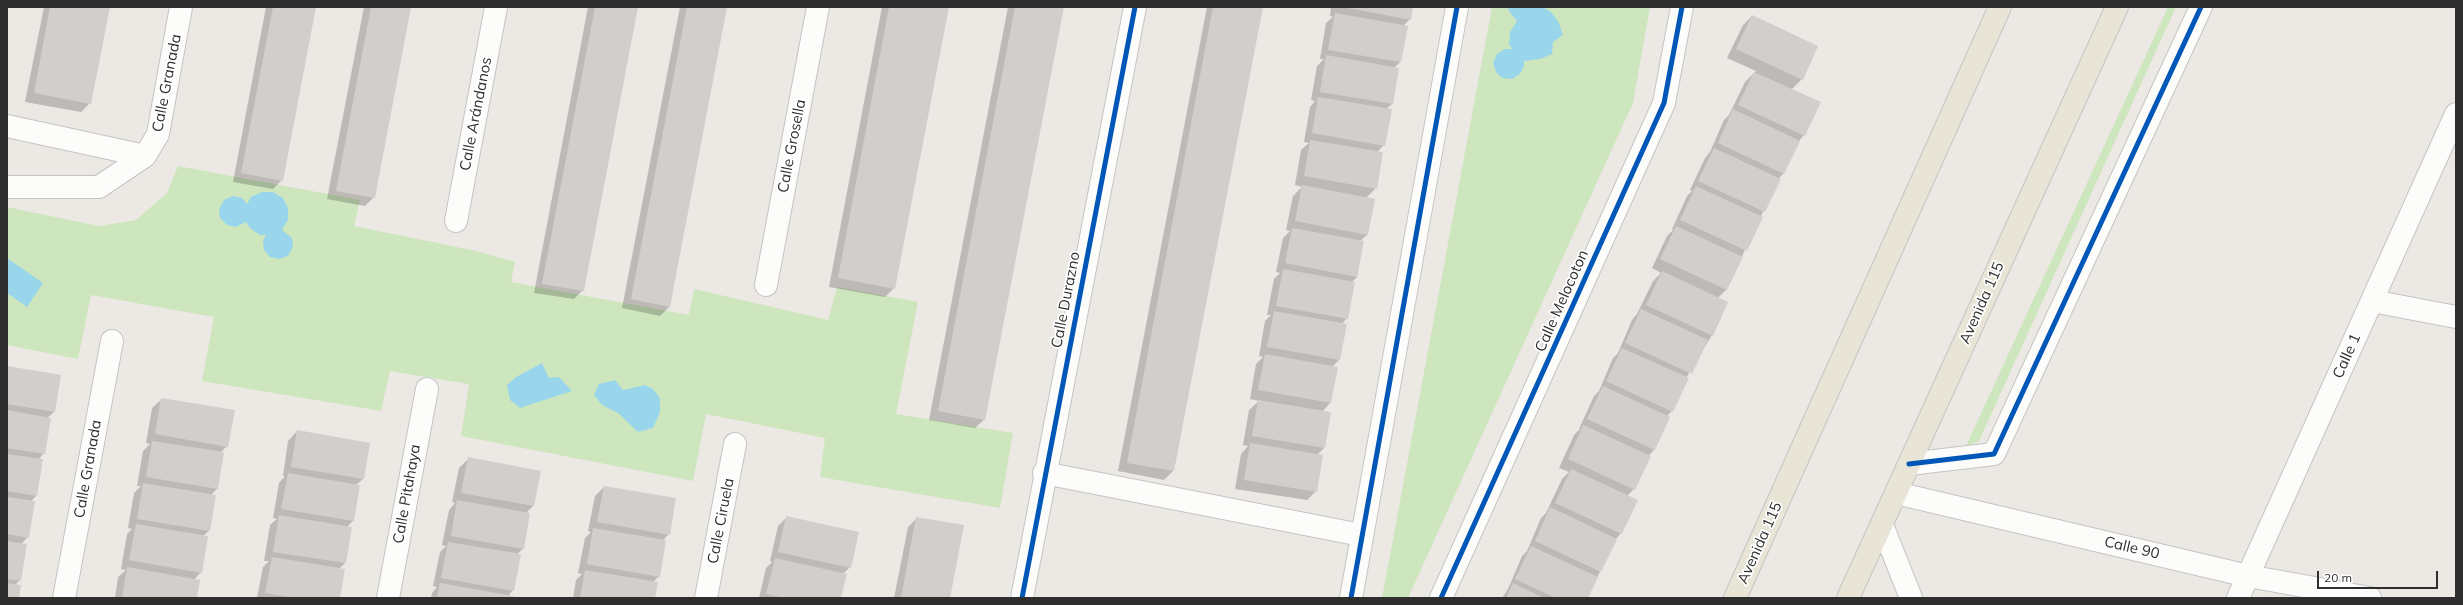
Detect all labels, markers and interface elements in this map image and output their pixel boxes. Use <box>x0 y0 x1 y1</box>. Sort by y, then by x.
street label: Calle Granada <box>149 33 185 133</box>
street label: Calle Arándanos <box>456 56 496 172</box>
street label: Calle Grosella <box>774 98 810 194</box>
street label: Calle Melocoton <box>1531 247 1593 355</box>
street label: Calle Durazno <box>1048 250 1084 350</box>
street label: Avenida 115 <box>1956 259 2008 347</box>
street label: Calle 1 <box>2329 331 2365 381</box>
street label: Calle Granada <box>71 419 105 519</box>
street label: Calle Pitahaya <box>389 443 425 545</box>
street label: Calle Ciruela <box>704 477 738 565</box>
street label: Avenida 115 <box>1734 499 1786 587</box>
street label: Calle 90 <box>2103 533 2161 563</box>
scale bar <box>2319 563 2440 589</box>
text: 20 m <box>2324 570 2352 585</box>

